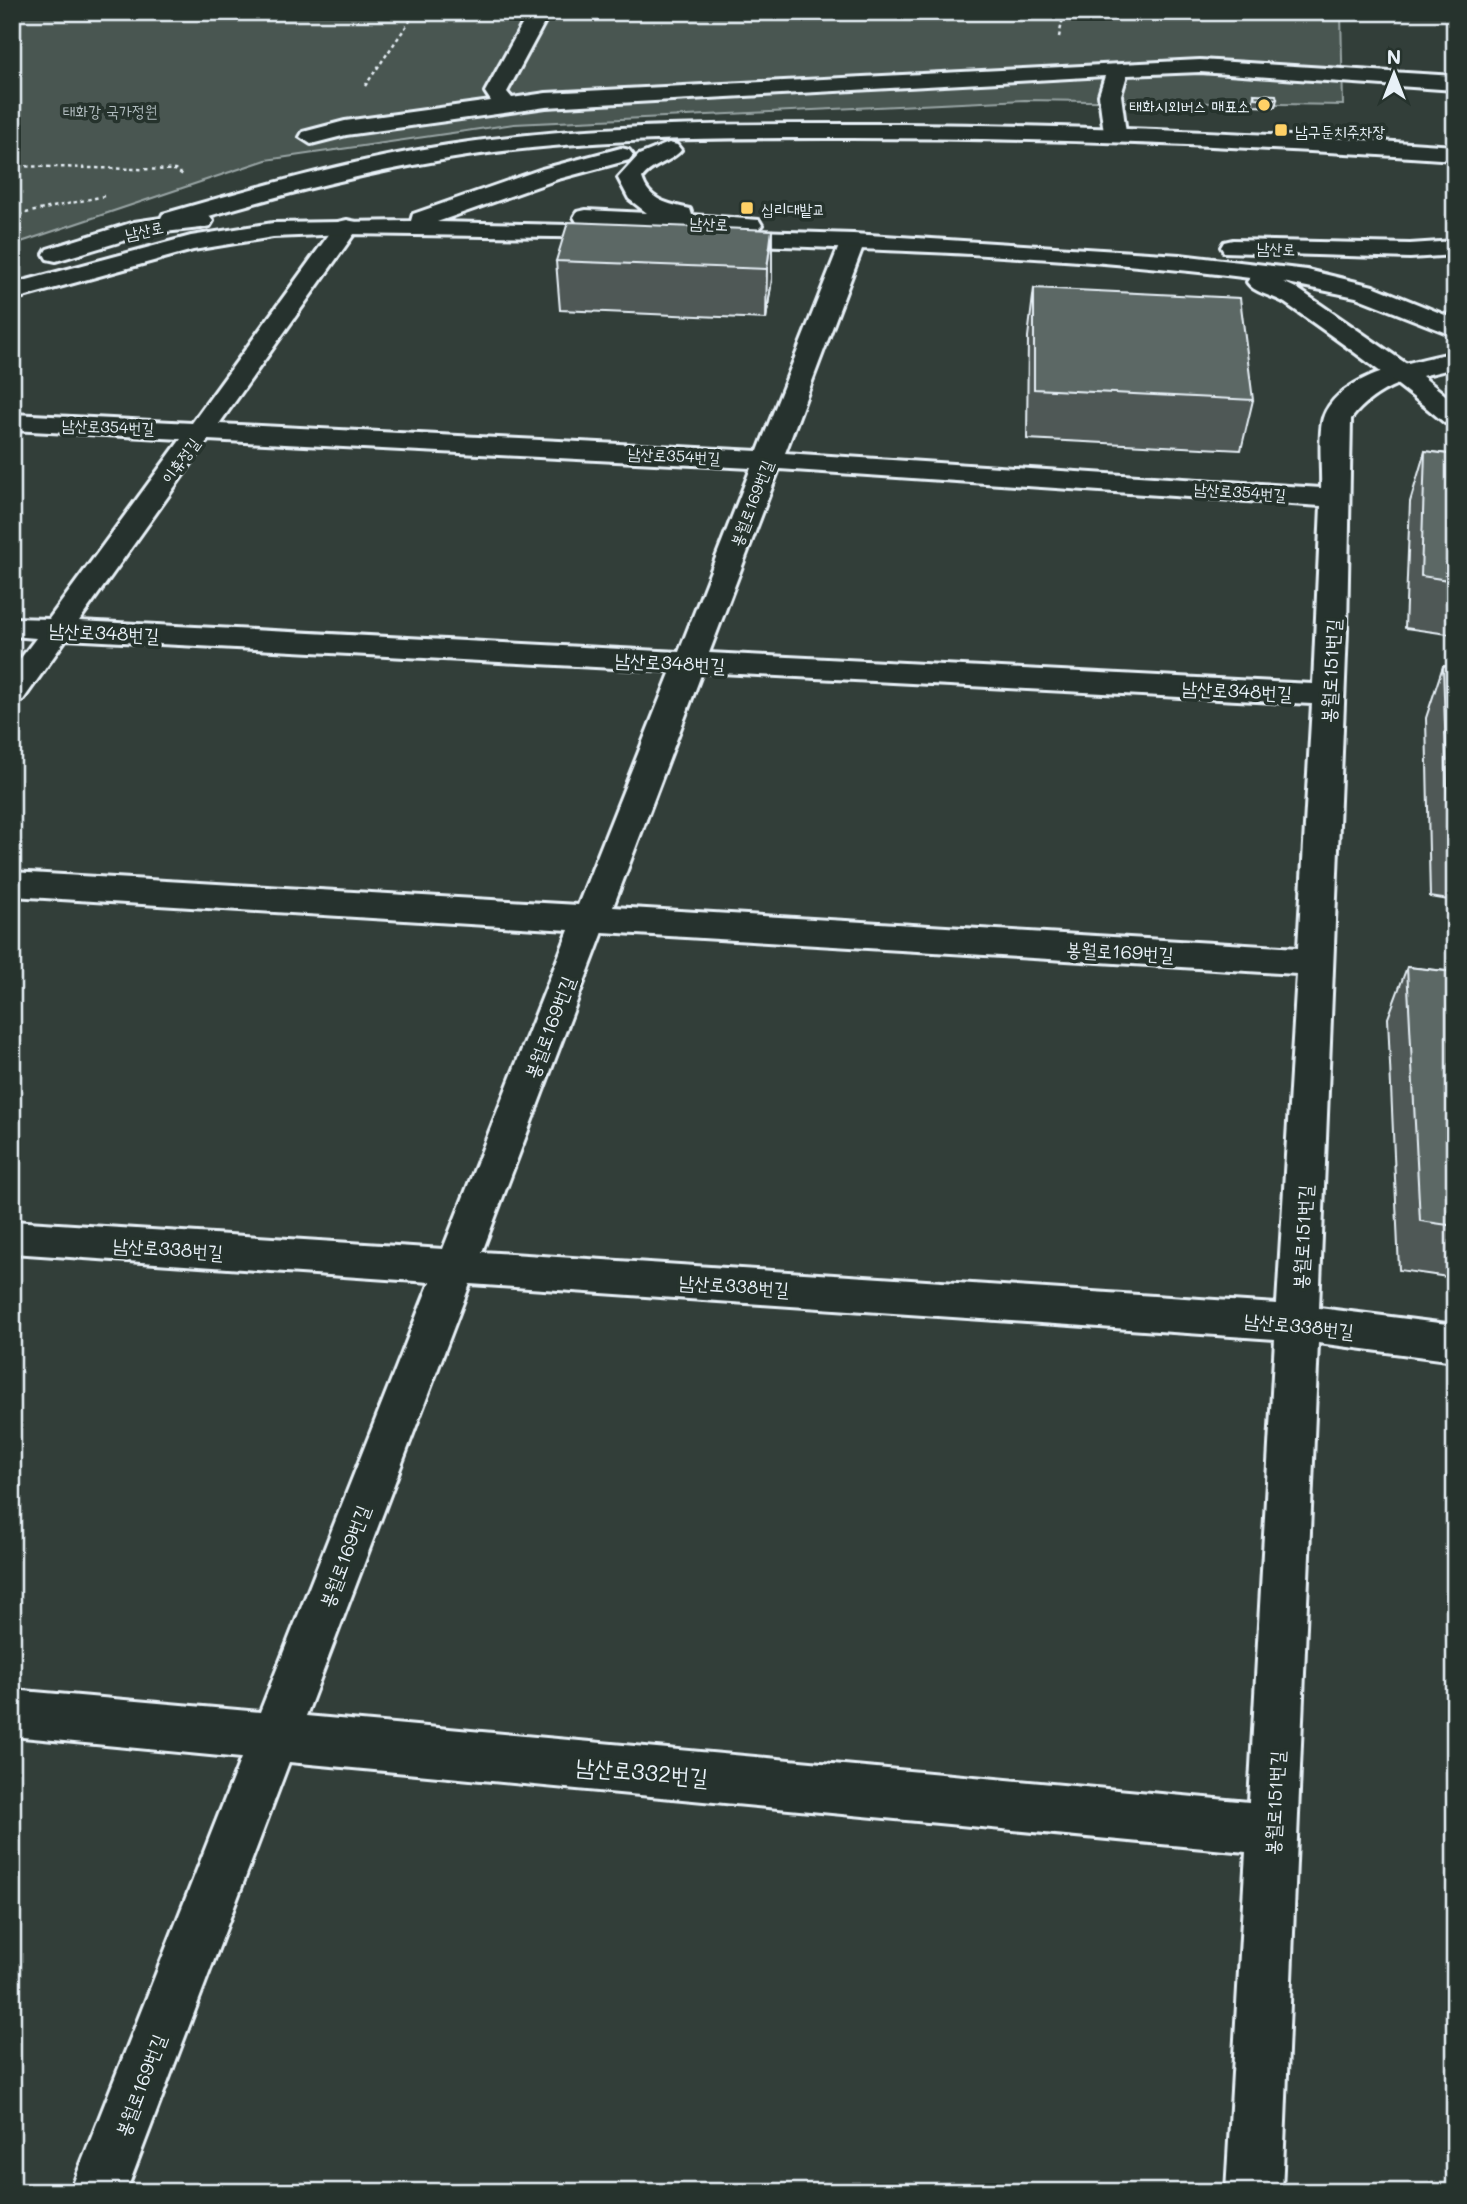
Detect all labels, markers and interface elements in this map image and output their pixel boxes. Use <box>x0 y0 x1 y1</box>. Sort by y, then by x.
north arrow <box>1358 38 1428 108</box>
text: N <box>1387 44 1401 69</box>
place label: 태화시외버스 매표소 <box>1129 95 1250 116</box>
marker: 태화시외버스 매표소 <box>1256 97 1272 113</box>
park label: 태화강 국가정원 <box>62 100 158 121</box>
place label: 남구둔치주차장 <box>1295 120 1385 141</box>
marker: 남구둔치주차장 <box>1273 122 1289 138</box>
place label: 십리대밭교 <box>761 198 825 219</box>
marker: 십리대밭교 <box>739 200 755 216</box>
street label: 남산로 <box>689 212 729 234</box>
street label: 남산로 <box>123 216 165 244</box>
street label: 남산로 <box>1256 237 1296 259</box>
street label: 남산로354번길 <box>61 414 155 438</box>
street label: 이휴정길 <box>156 433 204 487</box>
street label: 남산로354번길 <box>627 442 721 468</box>
street label: 봉월로169번길 <box>725 457 777 549</box>
street label: 남산로354번길 <box>1193 477 1287 505</box>
street label: 남산로348번길 <box>48 617 160 647</box>
street label: 봉월로151번길 <box>1315 618 1345 724</box>
street label: 남산로348번길 <box>614 647 726 677</box>
street label: 남산로348번길 <box>1181 675 1293 705</box>
street label: 봉월로169번길 <box>1066 936 1174 966</box>
street label: 봉월로169번길 <box>518 972 580 1082</box>
street label: 봉월로151번길 <box>1287 1184 1317 1290</box>
street label: 남산로338번길 <box>112 1232 224 1264</box>
street label: 남산로338번길 <box>678 1269 790 1301</box>
street label: 남산로338번길 <box>1243 1307 1355 1343</box>
street label: 봉월로169번길 <box>313 1501 375 1611</box>
street label: 남산로332번길 <box>575 1750 709 1792</box>
street label: 봉월로151번길 <box>1259 1750 1289 1856</box>
street label: 봉월로169번길 <box>109 2030 171 2140</box>

